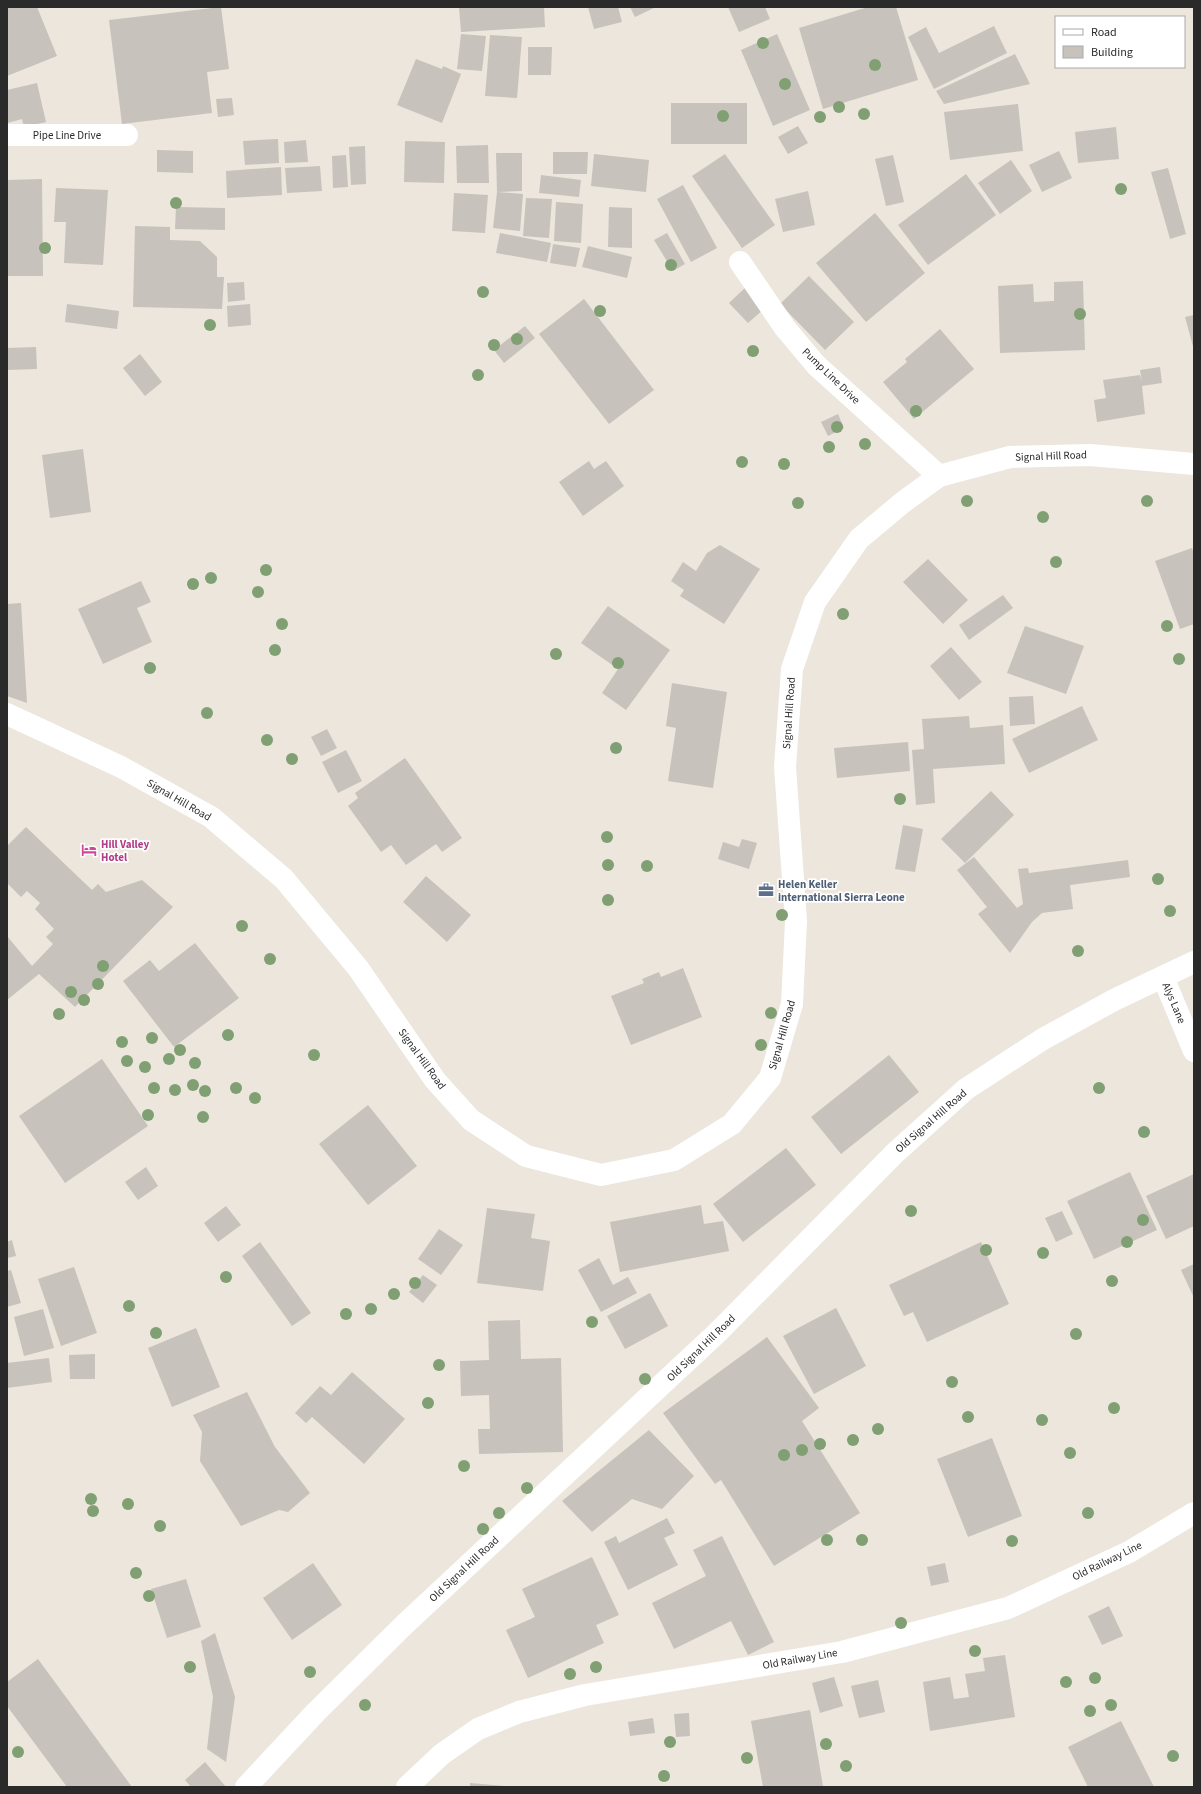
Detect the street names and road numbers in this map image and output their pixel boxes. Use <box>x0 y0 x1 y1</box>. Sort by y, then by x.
street label: Pipe Line Drive <box>33 128 102 143</box>
street label: Pump Line Drive <box>799 344 864 408</box>
street label: Signal Hill Road <box>1015 447 1087 465</box>
street label: Signal Hill Road <box>779 677 799 749</box>
street label: Signal Hill Road <box>144 776 214 824</box>
street label: Alys Lane <box>1159 980 1190 1026</box>
street label: Signal Hill Road <box>765 998 799 1072</box>
street label: Signal Hill Road <box>395 1025 449 1093</box>
street label: Old Signal Hill Road <box>892 1086 970 1156</box>
street label: Old Signal Hill Road <box>663 1311 739 1385</box>
street label: Old Signal Hill Road <box>426 1533 502 1605</box>
street label: Old Railway Line <box>1070 1537 1145 1584</box>
street label: Old Railway Line <box>761 1645 839 1673</box>

